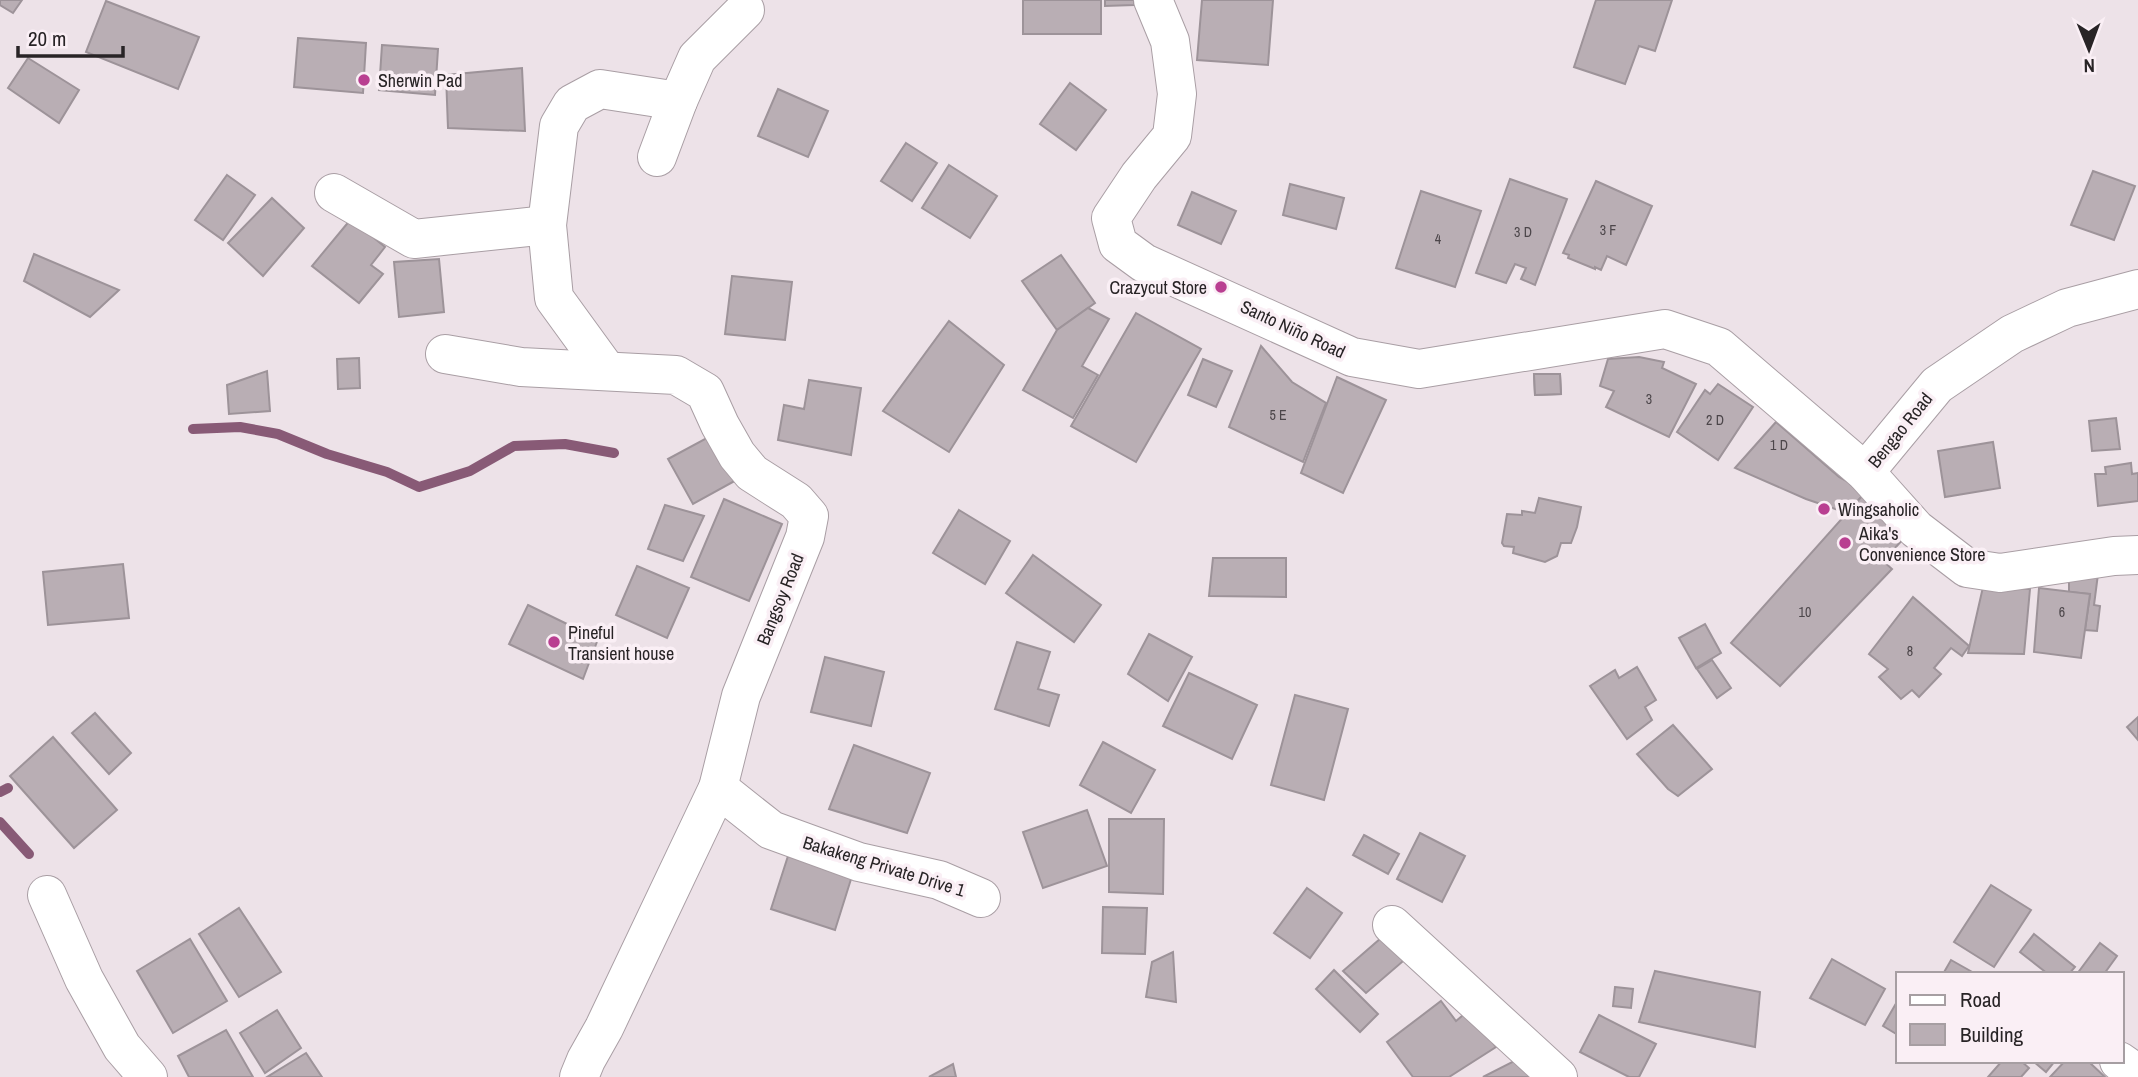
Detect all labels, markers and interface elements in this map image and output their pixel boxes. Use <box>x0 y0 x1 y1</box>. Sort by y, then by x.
scale bar <box>18 14 122 58</box>
north arrow <box>2054 14 2124 84</box>
text: 20 m <box>28 24 66 53</box>
text: N <box>2083 53 2095 79</box>
place label: Sherwin Pad <box>378 68 463 93</box>
marker: Sherwin Pad <box>356 72 372 88</box>
house number: 3 F <box>1600 221 1616 239</box>
house number: 3 D <box>1514 223 1532 241</box>
house number: 4 <box>1435 230 1442 248</box>
place label: Crazycut Store <box>1109 275 1207 300</box>
marker: Crazycut Store <box>1213 279 1229 295</box>
street label: Santo Niño Road <box>1236 294 1350 364</box>
street label: Bengao Road <box>1862 387 1938 473</box>
house number: 3 <box>1646 390 1652 408</box>
house number: 5 E <box>1269 406 1287 424</box>
house number: 2 D <box>1706 411 1724 429</box>
house number: 1 D <box>1770 436 1788 454</box>
place label: Wingsaholic <box>1838 497 1919 522</box>
marker: Wingsaholic <box>1816 501 1832 517</box>
place label: Aika's Convenience Store <box>1858 521 1985 567</box>
marker: Aika's Convenience Store <box>1837 535 1853 551</box>
street label: Bangsoy Road <box>750 549 810 649</box>
house number: 10 <box>1799 603 1811 621</box>
house number: 6 <box>2059 603 2065 621</box>
place label: Pineful Transient house <box>568 620 674 666</box>
marker: Pineful Transient house <box>546 634 562 650</box>
house number: 8 <box>1907 642 1913 660</box>
street label: Bakakeng Private Drive 1 <box>800 829 969 903</box>
legend <box>1896 972 2124 1063</box>
text: Road <box>1960 985 2001 1014</box>
text: Building <box>1960 1020 2024 1049</box>

